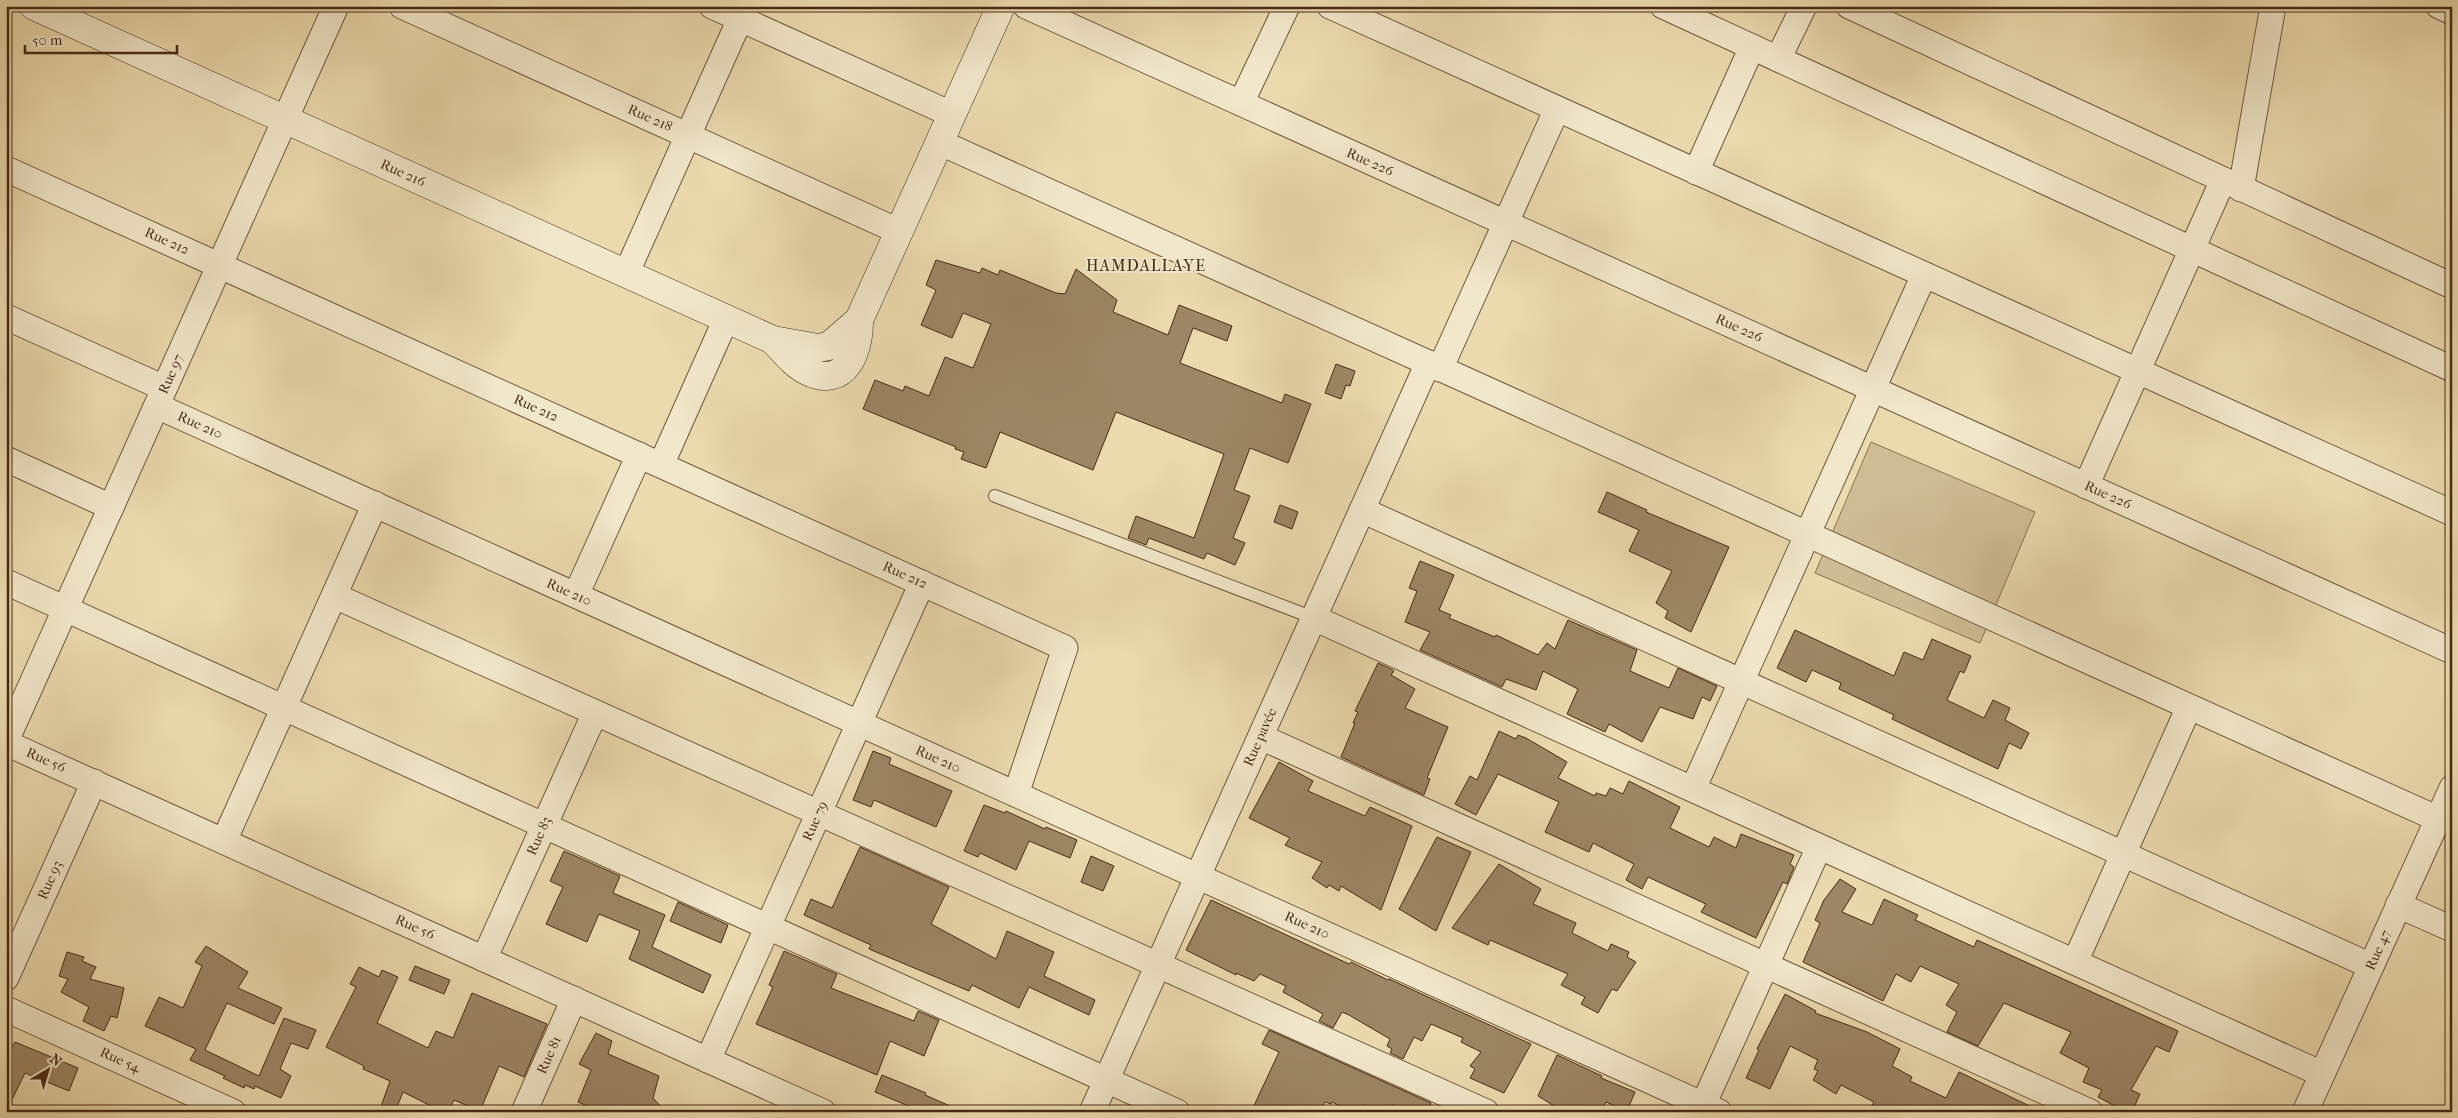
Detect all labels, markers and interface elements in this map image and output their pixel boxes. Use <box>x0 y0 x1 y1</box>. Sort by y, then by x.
scale bar <box>25 22 178 54</box>
text: 50 m <box>32 31 63 49</box>
street label: Rue 218 <box>625 101 675 135</box>
street label: Rue 226 <box>1344 144 1397 180</box>
street label: Rue 216 <box>378 156 429 191</box>
street label: Rue 212 <box>142 224 192 258</box>
district label: HAMDALLAYE <box>1086 256 1206 275</box>
street label: Rue 226 <box>1713 310 1766 346</box>
street label: Rue 97 <box>155 351 187 397</box>
street label: Rue 212 <box>511 391 561 425</box>
street label: Rue 210 <box>175 408 225 442</box>
street label: Rue 226 <box>2082 477 2135 513</box>
street label: Rue 212 <box>880 558 930 592</box>
street label: Rue 210 <box>544 575 594 609</box>
street label: Rue pavée <box>1240 705 1280 769</box>
street label: Rue 210 <box>913 742 963 776</box>
street label: Rue 56 <box>24 744 69 776</box>
street label: Rue 79 <box>799 798 831 844</box>
street label: Rue 83 <box>523 814 555 858</box>
street label: Rue 93 <box>34 858 66 902</box>
street label: Rue 210 <box>1282 908 1332 942</box>
street label: Rue 56 <box>393 911 438 943</box>
street label: Rue 47 <box>2362 927 2394 973</box>
street label: Rue 81 <box>533 1033 565 1077</box>
street label: Rue 54 <box>97 1044 143 1077</box>
north arrow <box>22 1046 72 1096</box>
text: N <box>46 1050 65 1070</box>

